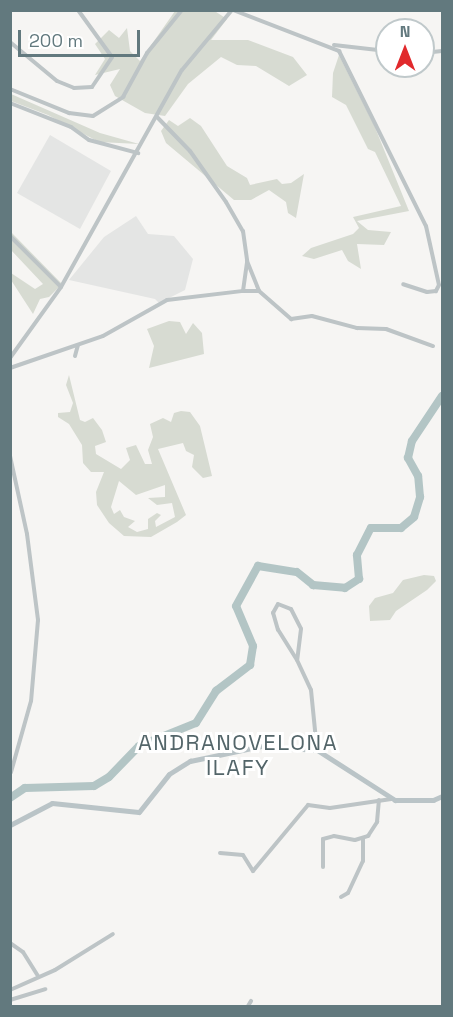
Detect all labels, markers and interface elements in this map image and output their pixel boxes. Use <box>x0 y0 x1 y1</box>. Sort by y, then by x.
scale bar <box>21 18 142 56</box>
north arrow <box>375 18 435 78</box>
text: N <box>400 21 410 42</box>
text: 200 m <box>29 29 83 52</box>
district label: ANDRANOVELONA ILAFY <box>138 729 338 780</box>

